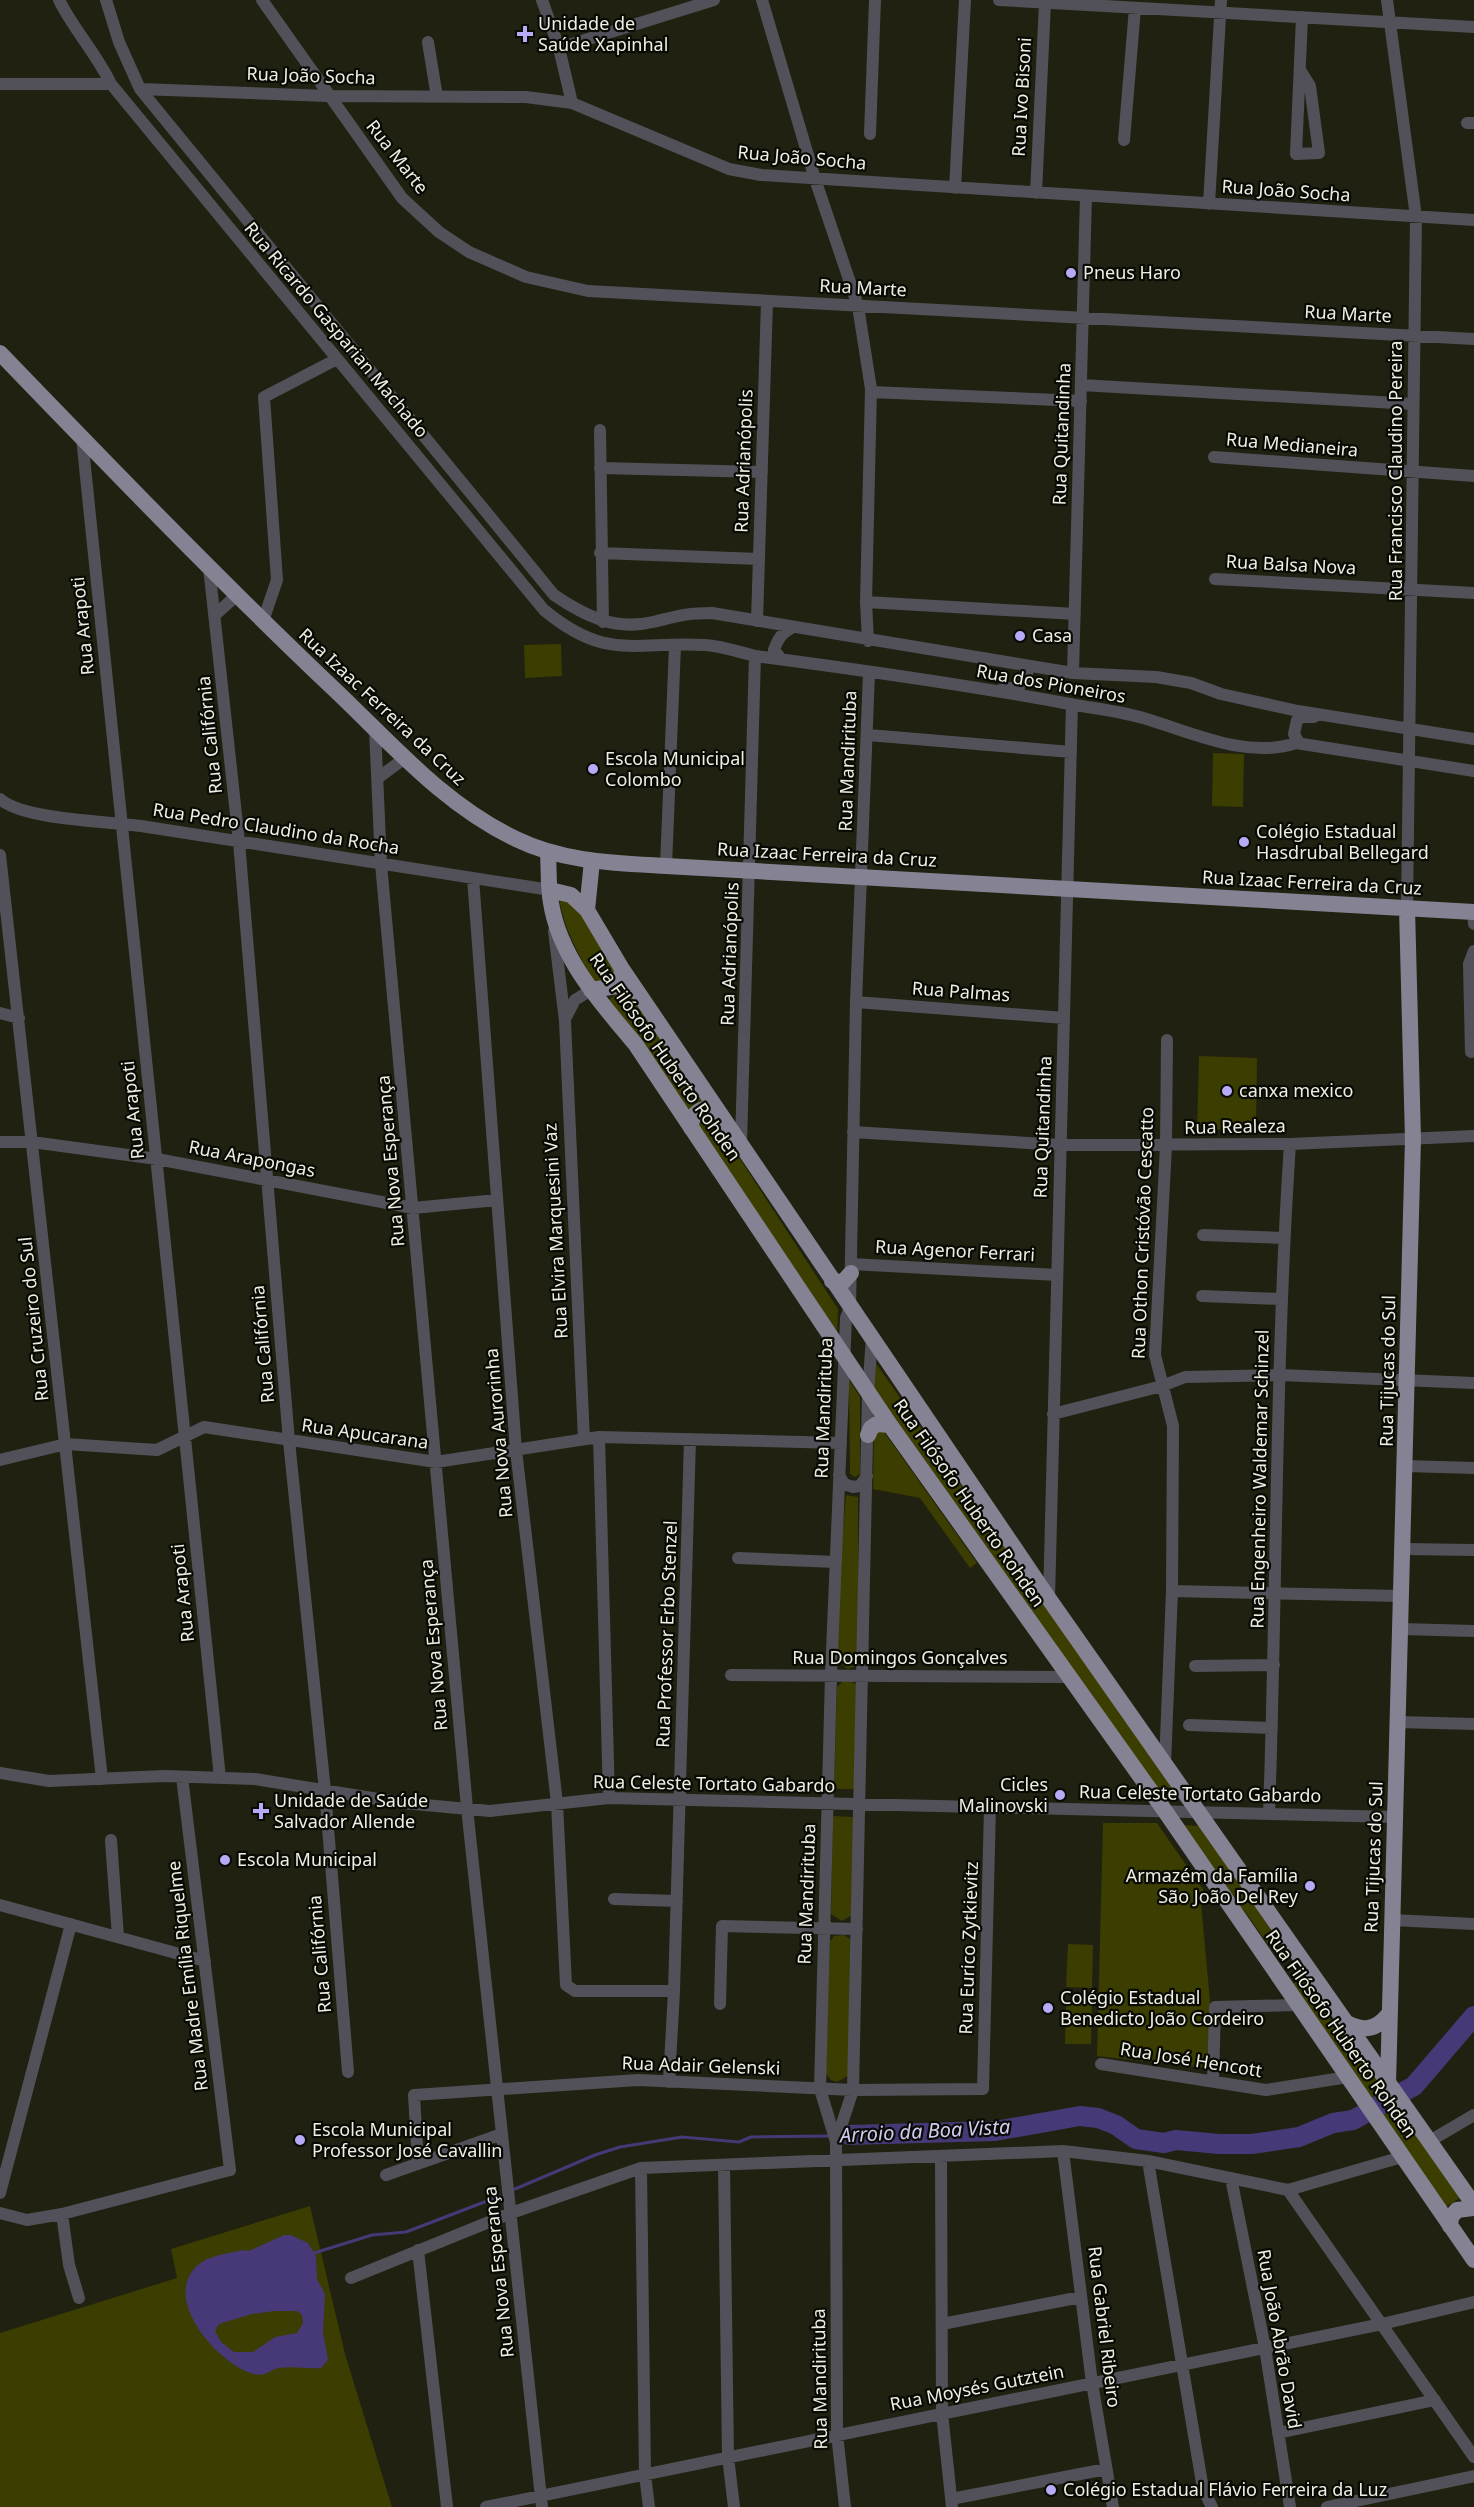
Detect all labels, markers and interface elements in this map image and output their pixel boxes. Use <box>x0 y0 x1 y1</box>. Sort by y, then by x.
place label: Unidade de Saúde Xapinhal <box>538 11 668 56</box>
marker: Unidade de Saúde Xapinhal <box>516 25 534 43</box>
street label: Rua Ivo Bisoni <box>1006 37 1036 157</box>
street label: Rua João Socha <box>246 61 376 89</box>
street label: Rua Marte <box>361 114 434 198</box>
street label: Rua João Socha <box>737 139 867 175</box>
street label: Rua João Socha <box>1221 174 1351 206</box>
street label: Rua Ricardo Gasparian Machado <box>239 216 434 442</box>
place label: Pneus Haro <box>1083 260 1181 284</box>
marker: Pneus Haro <box>1064 266 1078 280</box>
street label: Rua Marte <box>819 273 907 301</box>
street label: Rua Marte <box>1304 299 1392 327</box>
street label: Rua Francisco Claudino Pereira <box>1383 341 1407 601</box>
street label: Rua Quitandinha <box>1047 362 1075 506</box>
street label: Rua Adrianópolis <box>728 389 758 533</box>
street label: Rua Medianeira <box>1225 426 1359 462</box>
street label: Rua Balsa Nova <box>1225 549 1357 579</box>
street label: Rua Arapoti <box>65 576 99 677</box>
street label: Rua Izaac Ferreira da Cruz <box>294 622 471 790</box>
place label: Casa <box>1032 623 1072 647</box>
marker: Casa <box>1013 629 1027 643</box>
street label: Rua dos Pioneiros <box>975 658 1128 708</box>
street label: Rua Califórnia <box>191 675 227 795</box>
street label: Rua Mandirituba <box>833 690 861 832</box>
place label: Escola Municipal Colombo <box>605 746 745 791</box>
marker: Escola Municipal Colombo <box>586 762 600 776</box>
street label: Rua Pedro Claudino da Rocha <box>151 797 401 859</box>
place label: Colégio Estadual Hasdrubal Bellegard <box>1256 819 1429 864</box>
marker: Colégio Estadual Hasdrubal Bellegard <box>1237 835 1251 849</box>
street label: Rua Izaac Ferreira da Cruz <box>717 836 938 872</box>
street label: Rua Izaac Ferreira da Cruz <box>1202 864 1423 900</box>
street label: Rua Adrianópolis <box>714 882 744 1026</box>
street label: Rua Filósofo Huberto Rohden <box>585 948 747 1165</box>
street label: Rua Palmas <box>911 976 1011 1006</box>
street label: Rua Quitandinha <box>1028 1055 1056 1199</box>
street label: Rua Arapoti <box>115 1060 149 1161</box>
street label: Rua Nova Esperança <box>371 1074 409 1248</box>
place label: canxa mexico <box>1239 1078 1353 1102</box>
marker: canxa mexico <box>1220 1084 1234 1098</box>
street label: Rua Othon Cristóvão Cescatto <box>1126 1107 1158 1359</box>
street label: Rua Realeza <box>1184 1113 1286 1139</box>
street label: Rua Elvira Marquesini Vaz <box>537 1123 573 1340</box>
street label: Rua Arapongas <box>187 1134 318 1182</box>
street label: Rua Agenor Ferrari <box>874 1234 1036 1266</box>
street label: Rua Cruzeiro do Sul <box>12 1236 54 1403</box>
street label: Rua Califórnia <box>245 1284 279 1404</box>
street label: Rua Tijucas do Sul <box>1374 1295 1400 1447</box>
street label: Rua Engenheiro Waldemar Schinzel <box>1244 1329 1274 1629</box>
street label: Rua Mandirituba <box>809 1337 837 1479</box>
street label: Rua Nova Aurorinha <box>479 1347 517 1519</box>
street label: Rua Filósofo Huberto Rohden <box>889 1394 1051 1611</box>
street label: Rua Apucarana <box>300 1412 430 1454</box>
street label: Rua Professor Erbo Stenzel <box>650 1520 682 1748</box>
street label: Rua Arapoti <box>165 1543 199 1644</box>
street label: Rua Nova Esperança <box>414 1558 452 1732</box>
street label: Rua Domingos Gonçalves <box>792 1645 1008 1669</box>
street label: Rua Celeste Tortato Gabardo <box>593 1769 835 1797</box>
place label: Cicles Malinovski <box>959 1772 1048 1817</box>
street label: Rua Celeste Tortato Gabardo <box>1079 1779 1321 1807</box>
street label: Rua Tijucas do Sul <box>1358 1781 1388 1933</box>
place label: Unidade de Saúde Salvador Allende <box>274 1788 428 1833</box>
marker: Cicles Malinovski <box>1053 1788 1067 1802</box>
marker: Unidade de Saúde Salvador Allende <box>252 1802 270 1820</box>
street label: Rua Mandirituba <box>792 1823 820 1965</box>
place label: Escola Municipal <box>237 1847 377 1871</box>
marker: Escola Municipal <box>218 1853 232 1867</box>
street label: Rua Madre Emília Riquelme <box>161 1860 213 2093</box>
street label: Rua Eurico Zytkievitz <box>953 1861 983 2035</box>
place label: Armazém da Família São João Del Rey <box>1126 1863 1299 1908</box>
marker: Armazém da Família São João Del Rey <box>1303 1879 1317 1893</box>
street label: Rua Califórnia <box>302 1894 336 2014</box>
street label: Rua Filósofo Huberto Rohden <box>1261 1925 1423 2142</box>
place label: Colégio Estadual Benedicto João Cordeiro <box>1060 1985 1264 2030</box>
marker: Colégio Estadual Benedicto João Cordeiro <box>1041 2001 1055 2015</box>
street label: Rua José Hencott <box>1118 2036 1264 2082</box>
street label: Rua Adair Gelenski <box>621 2050 781 2080</box>
water label: Arroio da Boa Vista <box>837 2113 1011 2149</box>
place label: Escola Municipal Professor José Cavallin <box>312 2117 502 2162</box>
marker: Escola Municipal Professor José Cavallin <box>293 2133 307 2147</box>
street label: Rua Nova Esperança <box>477 2185 519 2359</box>
street label: Rua Gabriel Ribeiro <box>1083 2245 1127 2409</box>
street label: Rua João Abrão David <box>1252 2247 1308 2431</box>
street label: Rua Mandirituba <box>806 2308 832 2450</box>
street label: Rua Moysés Gutztein <box>888 2358 1066 2416</box>
place label: Colégio Estadual Flávio Ferreira da Luz <box>1063 2477 1387 2501</box>
marker: Colégio Estadual Flávio Ferreira da Luz <box>1044 2483 1058 2497</box>

